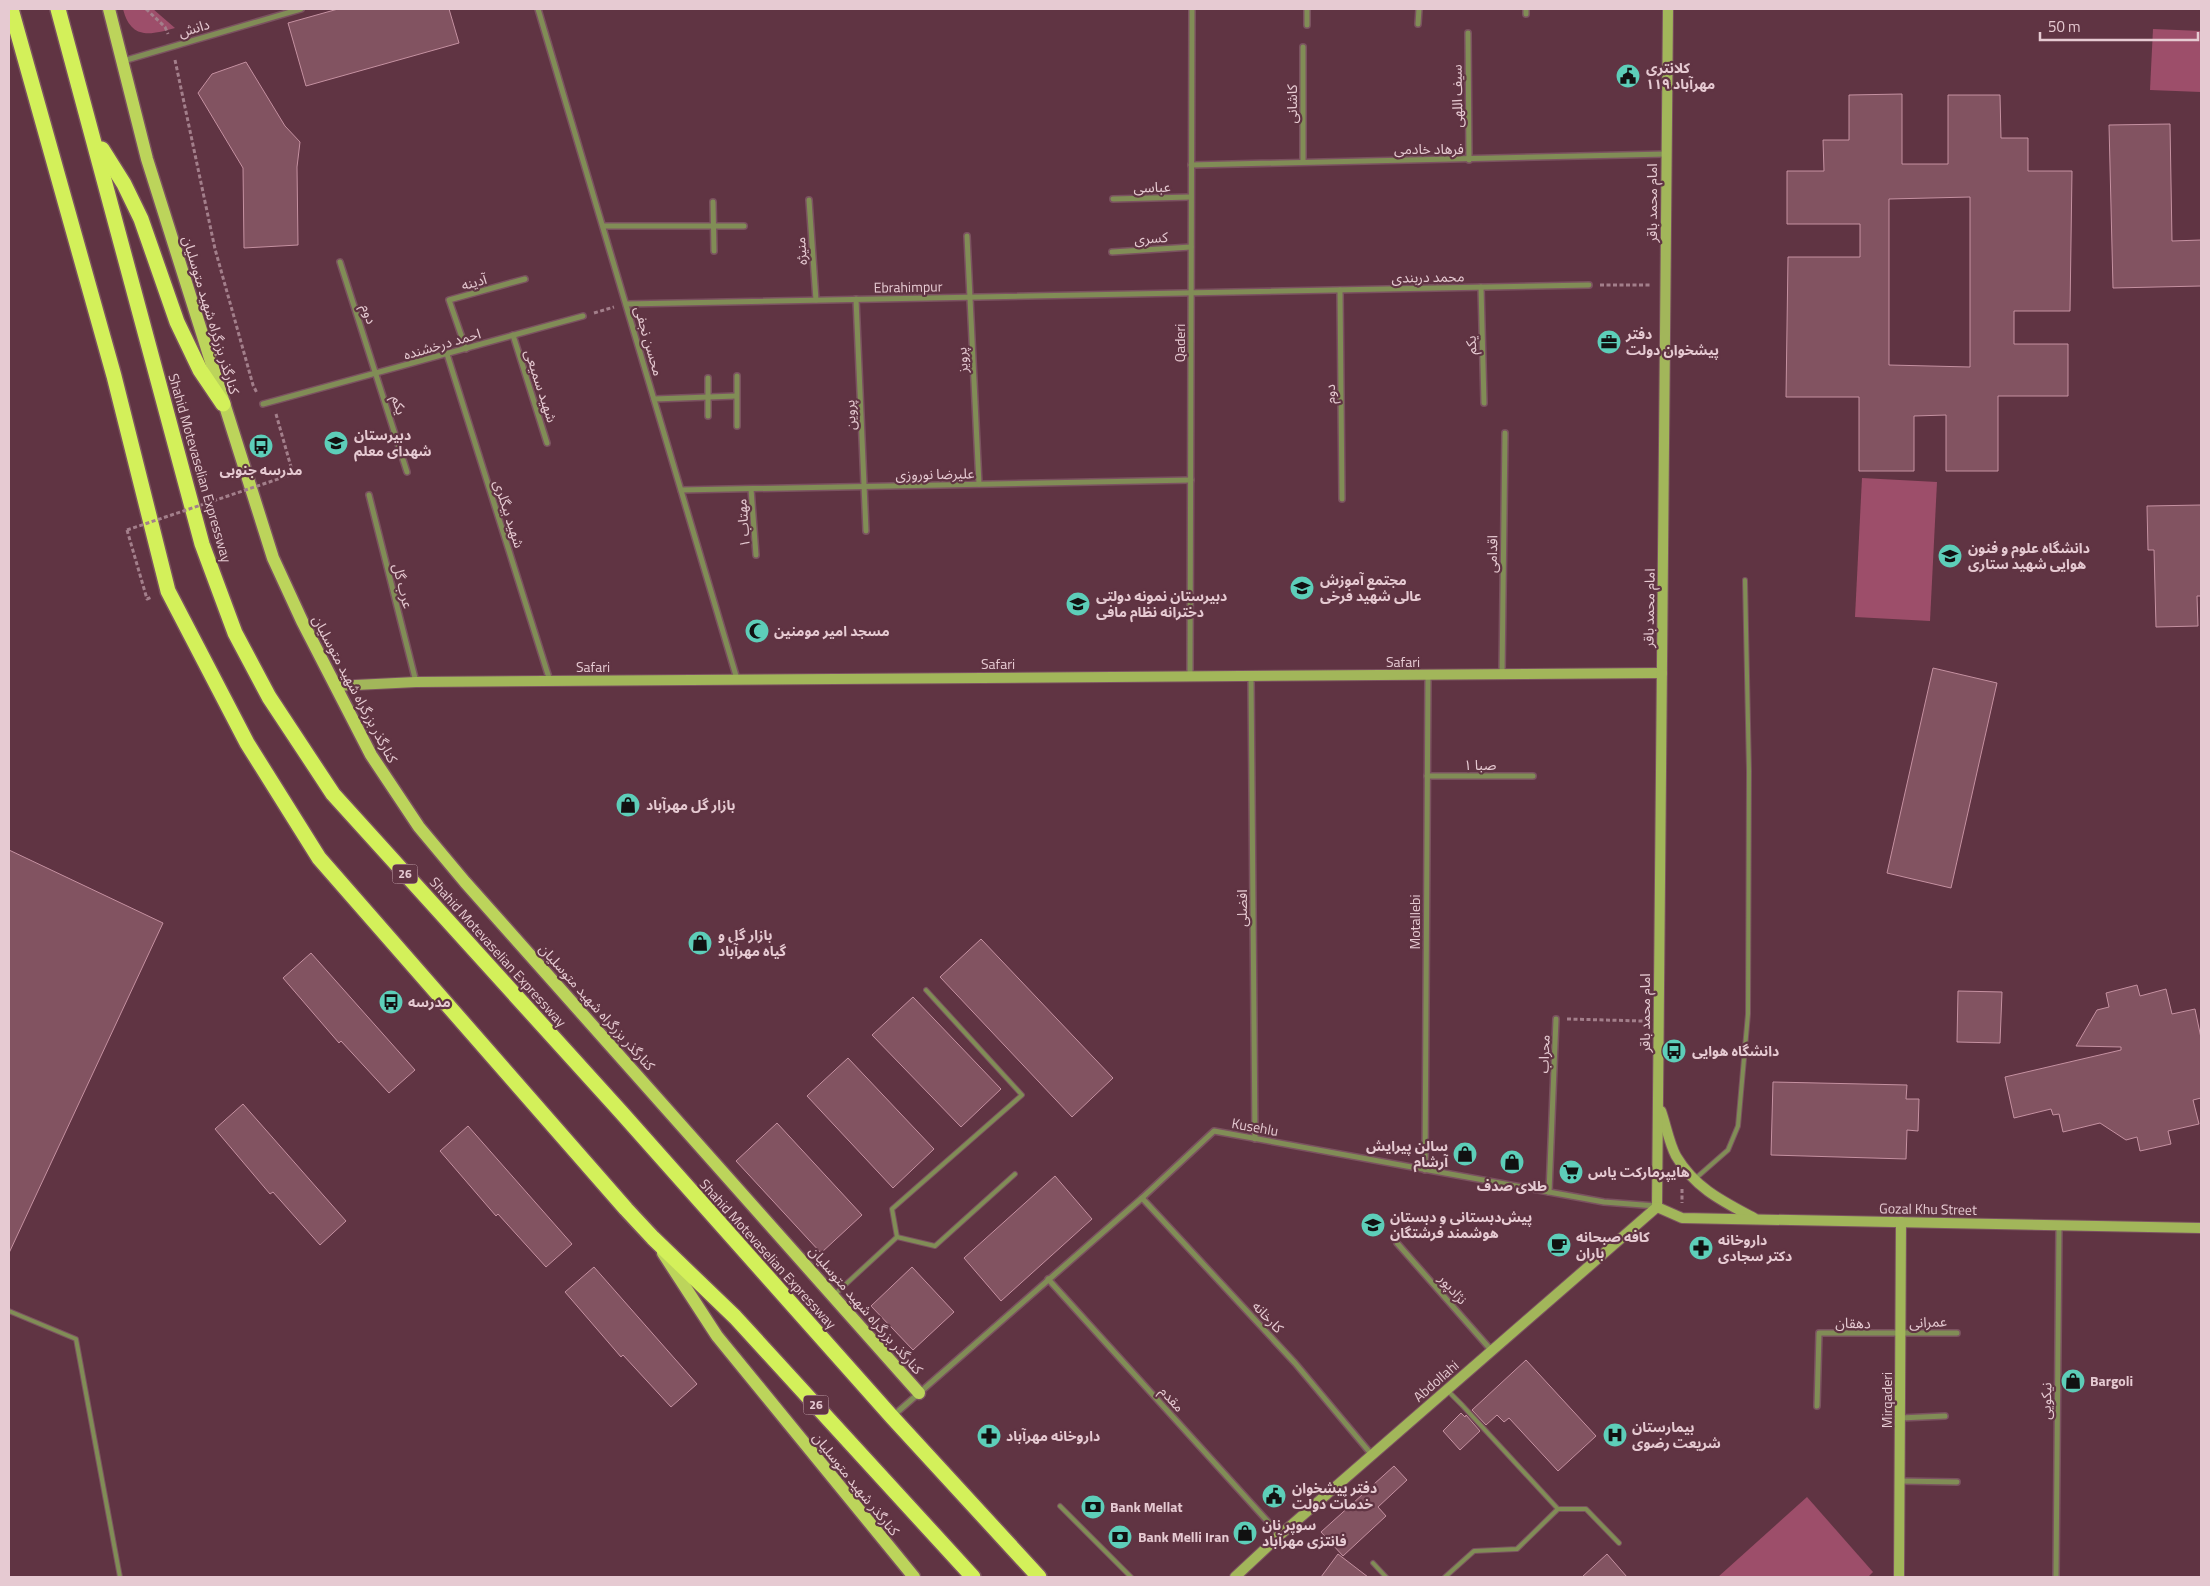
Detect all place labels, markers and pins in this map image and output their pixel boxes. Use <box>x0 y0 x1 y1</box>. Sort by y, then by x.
place label: کلانتری ۱۱۹ مهرآباد <box>1646 57 1715 94</box>
public building icon: کلانتری ۱۱۹ مهرآباد <box>1615 63 1641 89</box>
place label: دفتر پیشخوان دولت <box>1625 323 1719 360</box>
office icon: دفتر پیشخوان دولت <box>1596 329 1622 355</box>
place label: دبیرستان شهدای معلم <box>354 424 432 462</box>
school or university icon: دبیرستان شهدای معلم <box>323 430 349 456</box>
bus stop icon: مدرسه جنوبی <box>248 433 274 459</box>
place label: مدرسه جنوبی <box>220 459 302 480</box>
place label: دانشگاه علوم و فنون هوایی شهید ستاری <box>1968 537 2090 574</box>
school or university icon: دانشگاه علوم و فنون هوایی شهید ستاری <box>1937 543 1963 569</box>
place label: مجتمع آموزش عالی شهید فرخی <box>1320 569 1422 606</box>
school or university icon: مجتمع آموزش عالی شهید فرخی <box>1289 575 1315 601</box>
place label: دبیرستان نمونه دولتی دخترانه نظام مافی <box>1096 585 1227 623</box>
school or university icon: دبیرستان نمونه دولتی دخترانه نظام مافی <box>1065 591 1091 617</box>
mosque icon: مسجد امیر مومنین <box>744 618 770 644</box>
place label: مسجد امیر مومنین <box>774 620 890 641</box>
shop icon: بازار گل مهرآباد <box>615 792 641 818</box>
place label: بازار گل مهرآباد <box>646 794 735 815</box>
place label: بازار گل و گیاه مهرآباد <box>718 924 787 961</box>
shop icon: بازار گل و گیاه مهرآباد <box>687 930 713 956</box>
bus stop icon: مدرسه <box>378 989 404 1015</box>
place label: مدرسه <box>408 991 451 1012</box>
bus stop icon: دانشگاه هوایی <box>1661 1038 1687 1064</box>
place label: دانشگاه هوایی <box>1692 1040 1779 1061</box>
place label: سالن پیرایش آرشام <box>1366 1135 1448 1173</box>
shop icon: سالن پیرایش آرشام <box>1452 1141 1478 1167</box>
shop icon: طلای صدف <box>1499 1149 1525 1175</box>
supermarket icon: هایپرمارکت یاس <box>1558 1159 1584 1185</box>
place label: هایپرمارکت یاس <box>1588 1161 1690 1182</box>
place label: طلای صدف <box>1477 1175 1547 1196</box>
place label: پیش‌دبستانی و دبستان هوشمند فرشتگان <box>1390 1206 1532 1243</box>
school or university icon: پیش‌دبستانی و دبستان هوشمند فرشتگان <box>1360 1212 1386 1238</box>
place label: کافه صبحانه باران <box>1576 1226 1650 1263</box>
place label: داروخانه دکتر سجادی <box>1718 1229 1792 1266</box>
cafe icon: کافه صبحانه باران <box>1546 1232 1572 1258</box>
pharmacy icon: داروخانه دکتر سجادی <box>1688 1235 1714 1261</box>
shop icon: Bargoli <box>2060 1368 2086 1394</box>
place label: Bargoli <box>2090 1370 2133 1391</box>
place label: بیمارستان شریعت رضوی <box>1632 1416 1721 1453</box>
hospital icon: بیمارستان شریعت رضوی <box>1602 1422 1628 1448</box>
pharmacy icon: داروخانه مهرآباد <box>976 1423 1002 1449</box>
place label: داروخانه مهرآباد <box>1006 1425 1100 1446</box>
place label: دفتر پیشخوان خدمات دولت <box>1292 1477 1377 1514</box>
public building icon: دفتر پیشخوان خدمات دولت <box>1261 1483 1287 1509</box>
bank icon: Bank Mellat <box>1080 1494 1106 1520</box>
place label: Bank Mellat <box>1110 1496 1183 1517</box>
place label: سوپر نان فانتزی مهرآباد <box>1262 1514 1347 1551</box>
shop icon: سوپر نان فانتزی مهرآباد <box>1232 1520 1258 1546</box>
bank icon: Bank Melli Iran <box>1107 1524 1133 1550</box>
place label: Bank Melli Iran <box>1138 1526 1229 1547</box>

